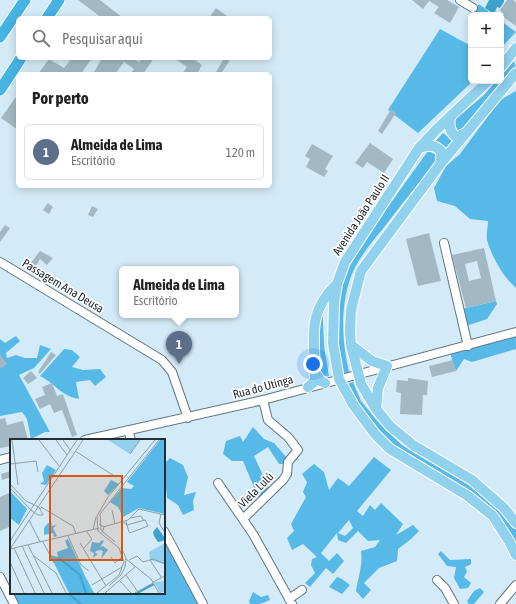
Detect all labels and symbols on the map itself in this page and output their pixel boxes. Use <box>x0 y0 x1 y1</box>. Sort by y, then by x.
street label: Avenida João Paulo II <box>330 172 392 258</box>
street label: Passagem Ana Deusa <box>20 256 106 316</box>
pin: 1 <box>166 331 192 364</box>
your location <box>303 354 323 374</box>
street label: Rua do Utinga <box>231 372 295 402</box>
inset map <box>10 439 165 594</box>
street label: Viela Lulú <box>236 469 277 510</box>

